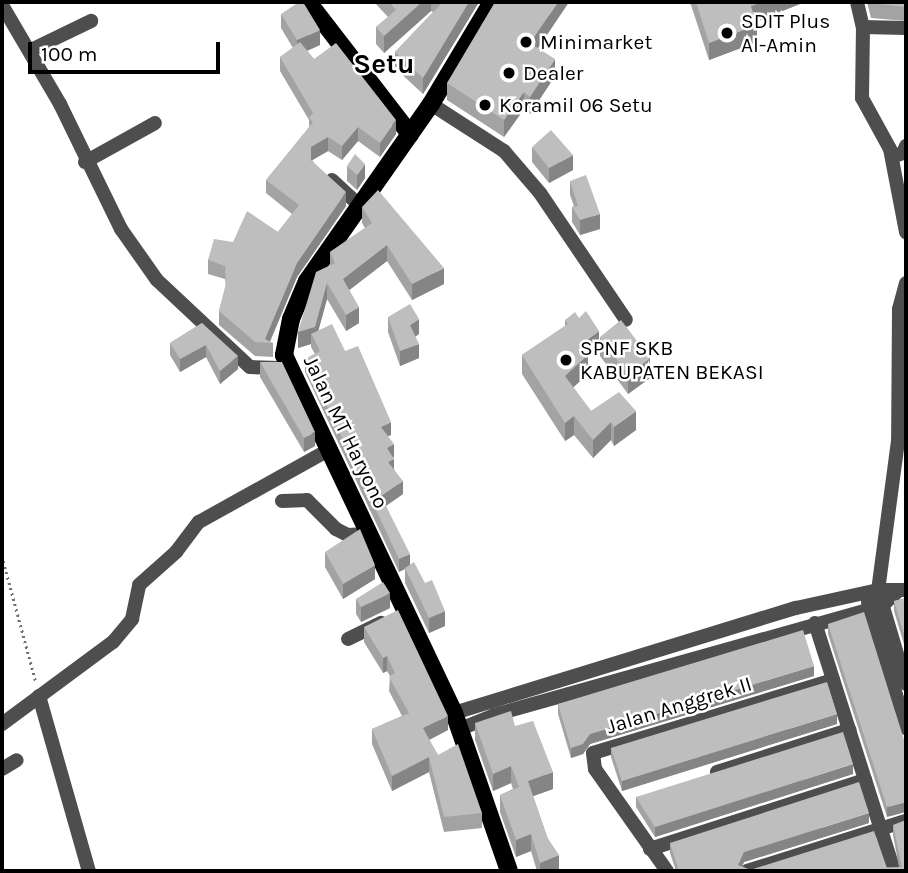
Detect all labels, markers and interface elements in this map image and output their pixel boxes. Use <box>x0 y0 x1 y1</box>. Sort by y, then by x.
place label: SDIT Plus Al-Amin <box>741 8 830 58</box>
marker: SDIT Plus Al-Amin <box>719 25 735 41</box>
scale bar <box>32 28 224 72</box>
place label: Minimarket <box>540 29 652 55</box>
marker: Minimarket <box>518 34 534 50</box>
text: 100 m <box>41 42 98 66</box>
district label: Setu <box>353 47 415 81</box>
place label: Dealer <box>523 60 583 86</box>
marker: Dealer <box>501 65 517 81</box>
place label: Koramil 06 Setu <box>499 92 653 118</box>
marker: Koramil 06 Setu <box>477 97 493 113</box>
place label: SPNF SKB KABUPATEN BEKASI <box>580 335 764 385</box>
street label: Jalan MT Haryono <box>298 351 394 513</box>
marker: SPNF SKB KABUPATEN BEKASI <box>558 352 574 368</box>
street label: Jalan Anggrek II <box>603 671 755 739</box>

